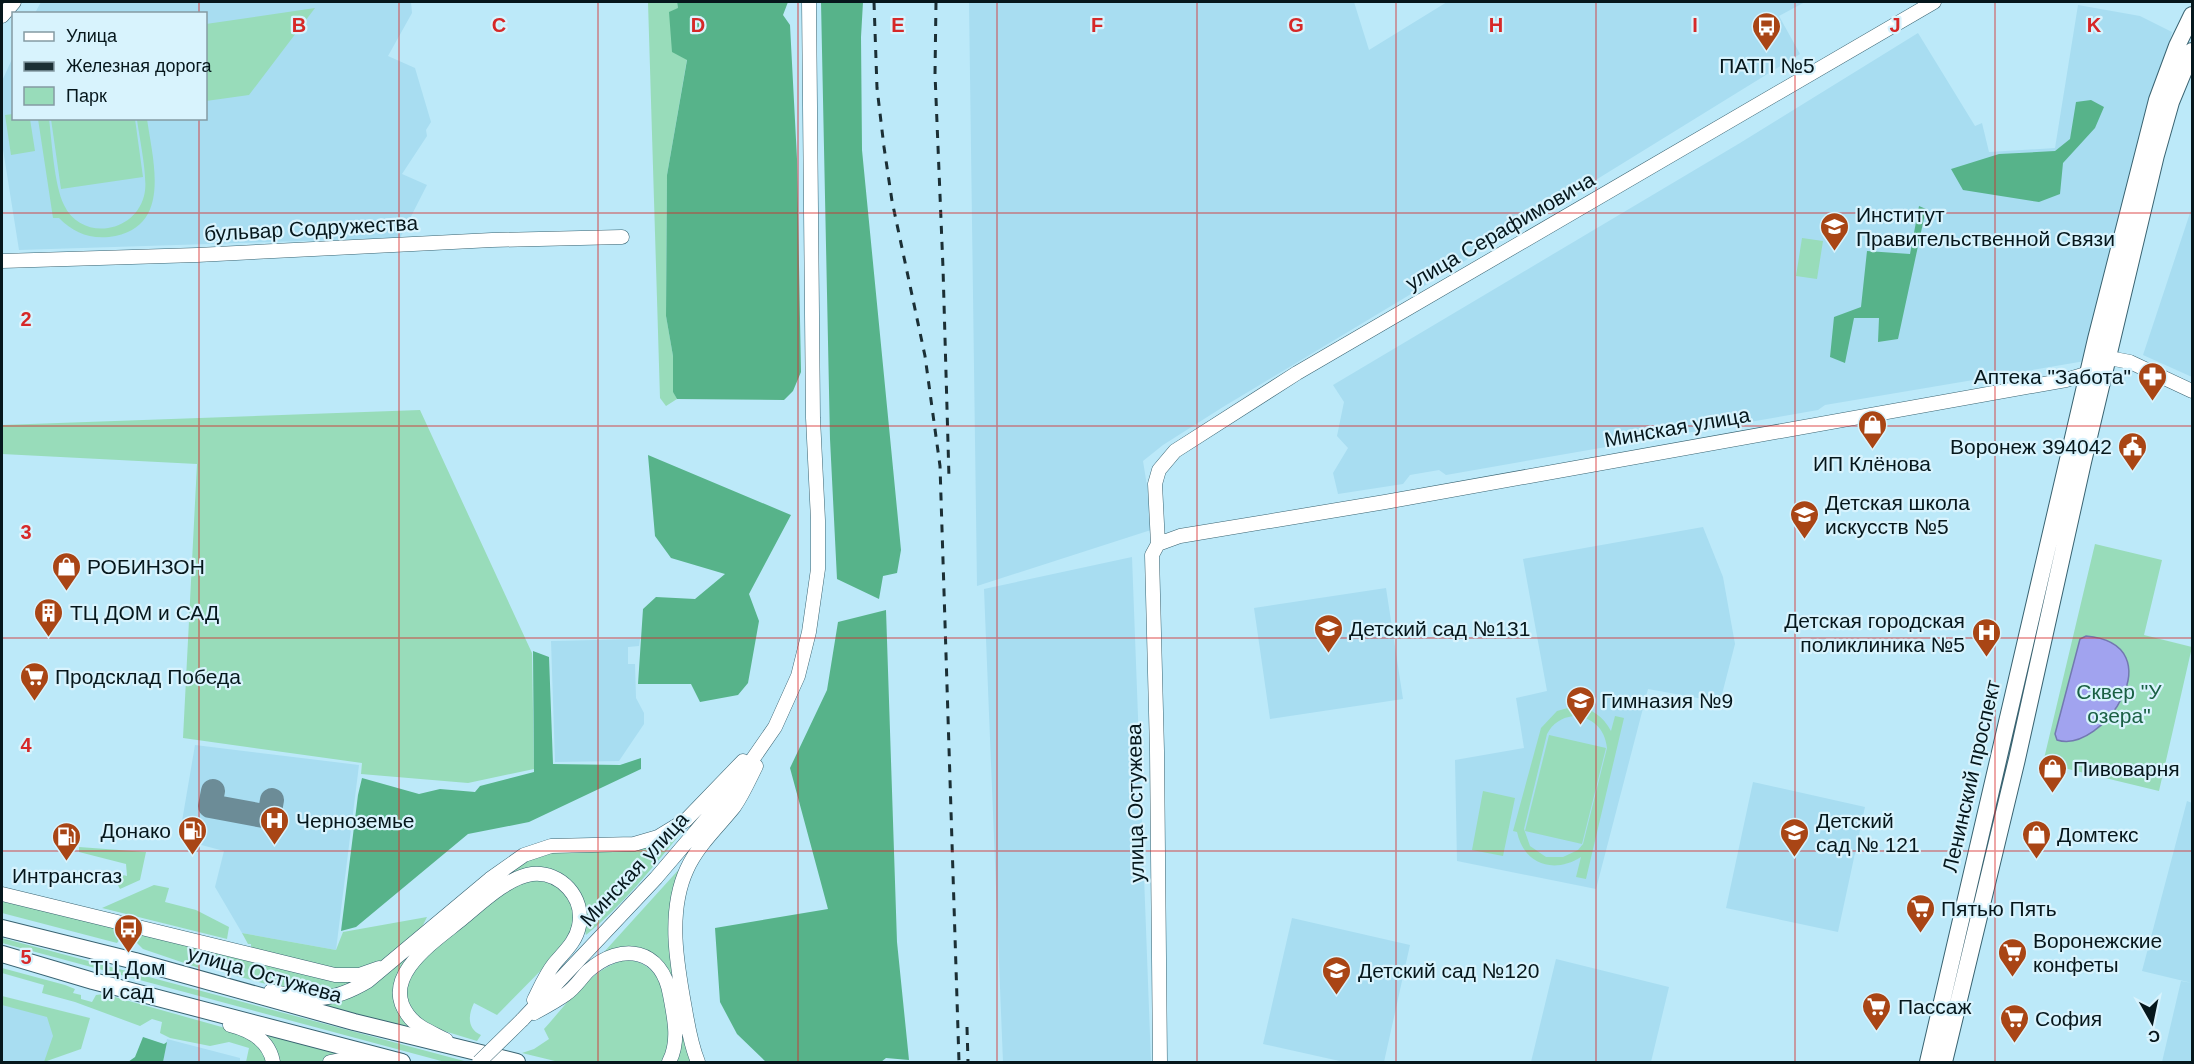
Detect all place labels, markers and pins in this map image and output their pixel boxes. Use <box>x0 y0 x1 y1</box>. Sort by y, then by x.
bus stop icon: ПАТП №5 <box>1751 10 1783 52</box>
place label: ПАТП №5 <box>1719 54 1815 77</box>
place label: Институт Правительственной Связи <box>1856 203 2115 250</box>
school or university icon: Институт Правительственной Связи <box>1819 210 1851 252</box>
pharmacy icon: Аптека "Забота" <box>2136 360 2168 402</box>
place label: Аптека "Забота" <box>1974 365 2131 388</box>
shop icon: ИП Клёнова <box>1856 408 1888 450</box>
public building icon: Воронеж 394042 <box>2117 430 2149 472</box>
place label: Воронеж 394042 <box>1950 435 2112 458</box>
place label: ИП Клёнова <box>1813 452 1931 475</box>
place label: Детская школа искусств №5 <box>1825 491 1970 538</box>
school or university icon: Детская школа искусств №5 <box>1788 498 1820 540</box>
shop icon: РОБИНЗОН <box>50 550 82 592</box>
place label: РОБИНЗОН <box>87 555 205 578</box>
building icon: ТЦ ДОМ и САД <box>33 596 65 638</box>
place label: ТЦ ДОМ и САД <box>70 601 219 624</box>
place label: Детская городская поликлиника №5 <box>1784 609 1965 656</box>
school or university icon: Детский сад №131 <box>1312 612 1344 654</box>
hospital icon: Детская городская поликлиника №5 <box>1970 616 2002 658</box>
place label: Детский сад №131 <box>1349 617 1530 640</box>
supermarket icon: Продсклад Победа <box>18 660 50 702</box>
place label: Продсклад Победа <box>55 665 241 688</box>
school or university icon: Гимназия №9 <box>1564 684 1596 726</box>
place label: Гимназия №9 <box>1601 689 1733 712</box>
shop icon: Пивоварня <box>2036 752 2068 794</box>
place label: Пивоварня <box>2073 757 2180 780</box>
hospital icon: Черноземье <box>259 804 291 846</box>
place label: Черноземье <box>296 809 415 832</box>
place label: Детский сад № 121 <box>1816 809 1920 856</box>
fuel station icon: Донако <box>176 814 208 856</box>
school or university icon: Детский сад № 121 <box>1779 816 1811 858</box>
shop icon: Домтекс <box>2020 818 2052 860</box>
place label: Донако <box>100 819 171 842</box>
fuel station icon: Интрансгаз <box>51 820 83 862</box>
place label: Домтекс <box>2057 823 2139 846</box>
place label: Интрансгаз <box>12 864 122 887</box>
supermarket icon: Пятью Пять <box>1904 892 1936 934</box>
place label: Пятью Пять <box>1941 897 2057 920</box>
bus stop icon: ТЦ Дом и сад <box>112 912 144 954</box>
place label: Воронежские конфеты <box>2033 929 2162 976</box>
supermarket icon: Воронежские конфеты <box>1996 936 2028 978</box>
school or university icon: Детский сад №120 <box>1321 954 1353 996</box>
place label: ТЦ Дом и сад <box>91 956 165 1003</box>
place label: Детский сад №120 <box>1358 959 1539 982</box>
supermarket icon: Пассаж <box>1861 990 1893 1032</box>
place label: Пассаж <box>1898 995 1972 1018</box>
supermarket icon: София <box>1998 1002 2030 1044</box>
place label: София <box>2035 1007 2102 1030</box>

